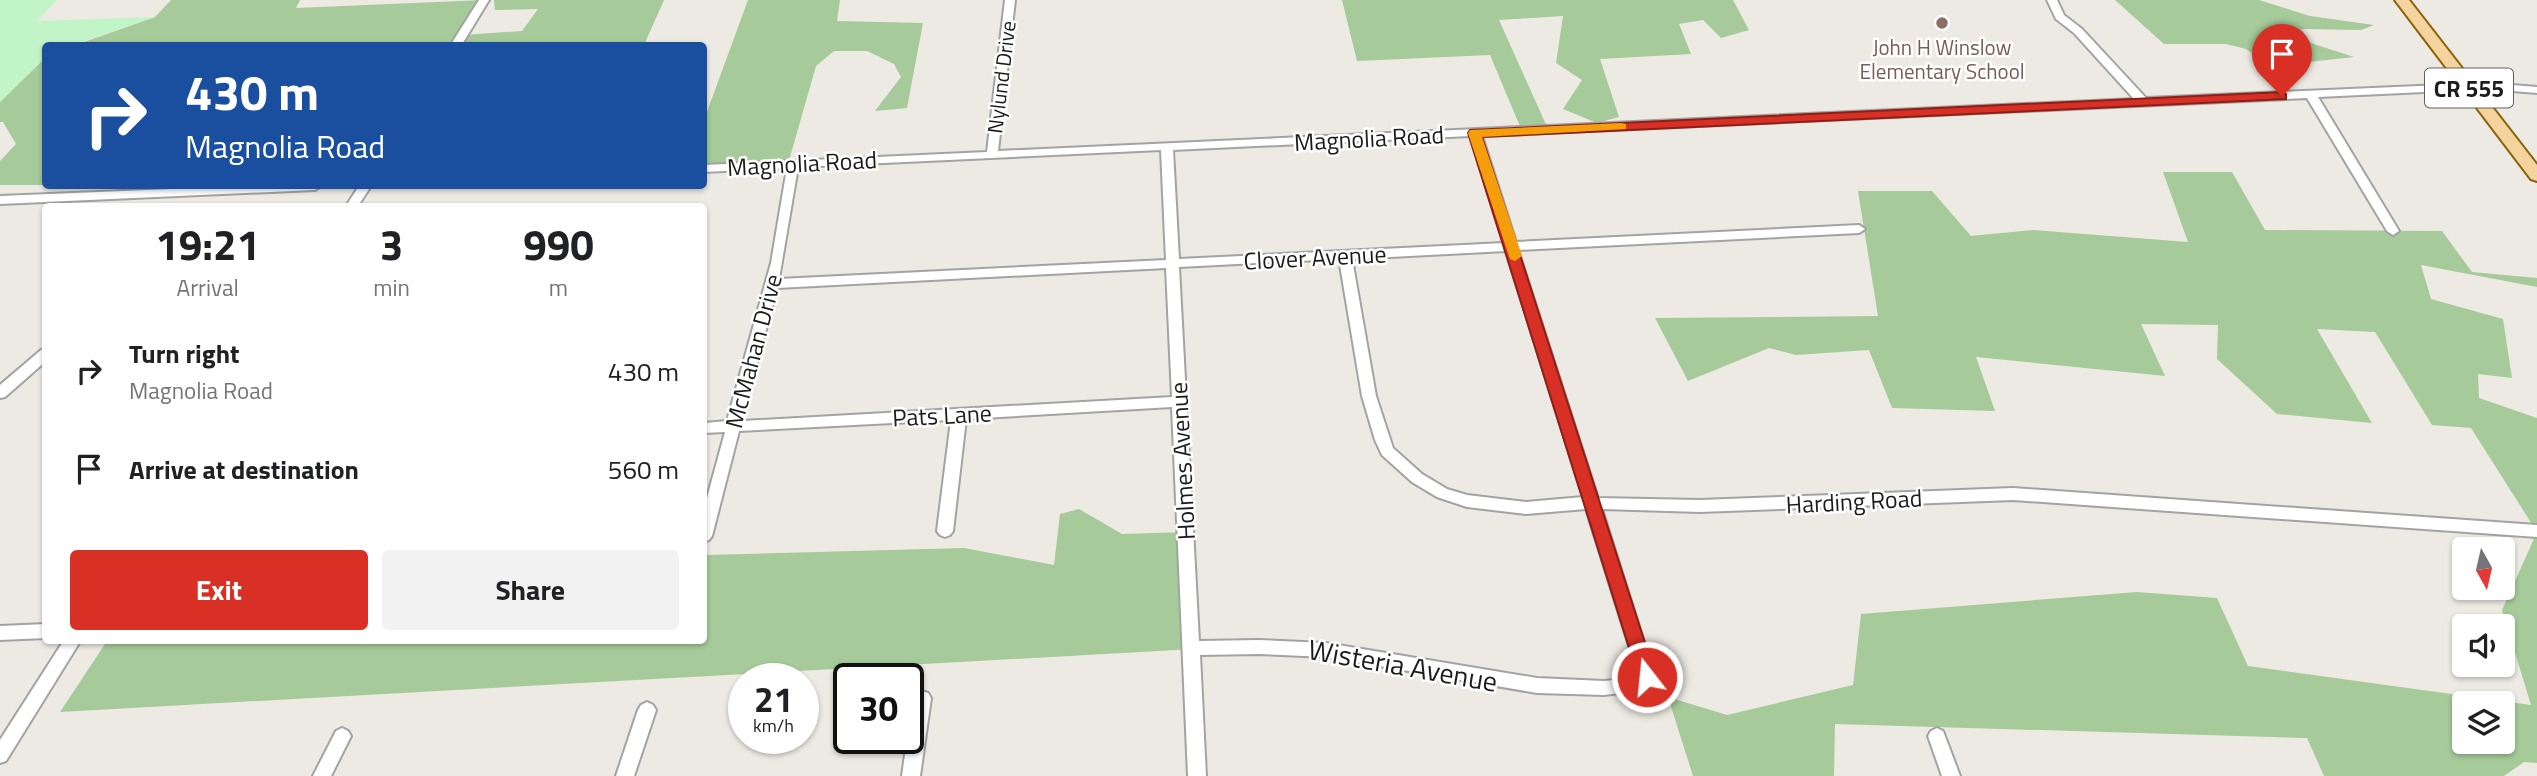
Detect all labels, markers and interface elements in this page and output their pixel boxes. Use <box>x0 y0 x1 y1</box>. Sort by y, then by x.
marker: John H Winslow Elementary School <box>1934 15 1950 31</box>
street label: Nylund Drive <box>978 19 1024 135</box>
pin <box>2252 24 2312 96</box>
place label: John H Winslow Elementary School <box>1859 31 2025 87</box>
icon: arrive <box>2263 35 2301 73</box>
text: 430 m <box>185 54 319 129</box>
road number: CR 555 <box>2425 68 2513 108</box>
icon: right <box>70 70 161 161</box>
street label: Magnolia Road <box>1293 116 1445 160</box>
text: Magnolia Road <box>185 122 385 170</box>
street label: Magnolia Road <box>726 141 878 185</box>
text: 19:21 <box>155 212 260 276</box>
text: 3 <box>380 212 403 276</box>
text: 990 <box>523 212 594 276</box>
street label: Clover Avenue <box>1243 235 1387 279</box>
text: Arrival <box>176 270 239 305</box>
text: min <box>373 270 410 305</box>
text: m <box>549 270 568 305</box>
street label: McMahan Drive <box>715 270 791 432</box>
text: Turn right <box>129 334 240 373</box>
icon: right <box>70 352 108 390</box>
text: 430 m <box>608 352 679 391</box>
text: Magnolia Road <box>129 373 273 408</box>
street label: Holmes Avenue <box>1160 381 1204 541</box>
street label: Pats Lane <box>891 394 993 436</box>
icon: arrive <box>70 450 108 488</box>
text: Arrive at destination <box>129 450 359 489</box>
text: 560 m <box>608 450 679 489</box>
street label: Harding Road <box>1785 479 1923 523</box>
north arrow <box>2452 537 2515 600</box>
map controls <box>2452 537 2515 754</box>
button: Exit <box>70 550 368 630</box>
button: Share <box>382 550 679 630</box>
button: sound <box>2452 614 2515 677</box>
street label: Wisteria Avenue <box>1305 627 1501 703</box>
position arrow <box>1610 640 1684 714</box>
speed limit sign: 30 <box>833 663 924 754</box>
text: 21 <box>754 672 793 726</box>
button: layers <box>2452 691 2515 754</box>
text: km/h <box>753 712 794 739</box>

